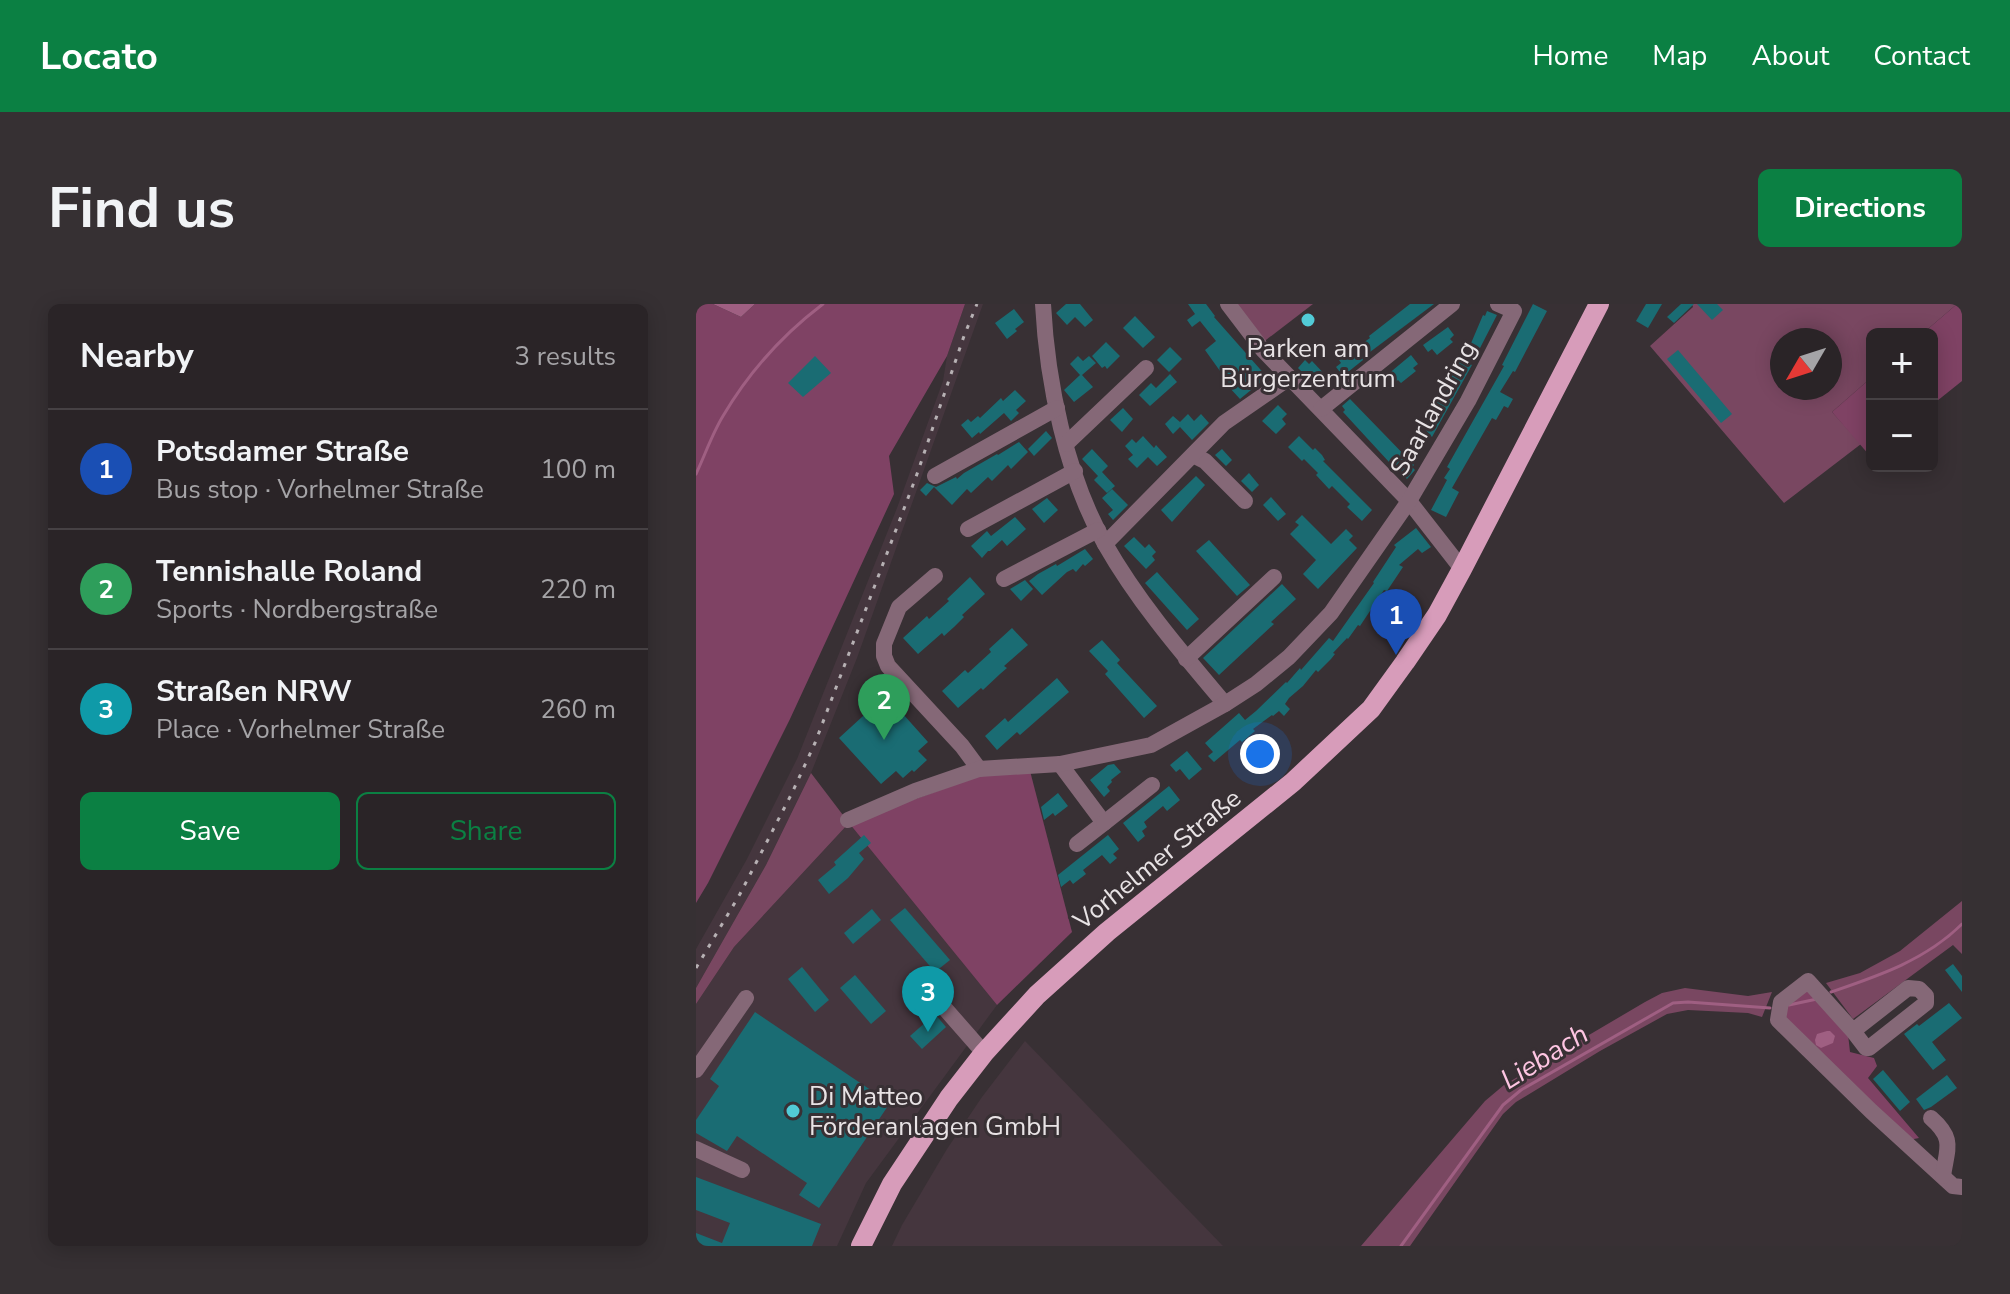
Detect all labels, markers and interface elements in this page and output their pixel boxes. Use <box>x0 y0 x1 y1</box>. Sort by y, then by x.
text: Locato <box>40 31 158 82</box>
text: Home <box>1533 37 1608 75</box>
text: Map <box>1652 37 1707 75</box>
text: About <box>1751 37 1829 75</box>
text: Contact <box>1873 37 1970 75</box>
button: Directions <box>1758 169 1962 247</box>
text: Find us <box>48 170 235 247</box>
marker: Parken am Bürgerzentrum <box>1299 311 1317 329</box>
north arrow <box>1770 328 1842 400</box>
map controls <box>1866 328 1938 472</box>
button: + <box>1866 328 1938 400</box>
place label: Parken am Bürgerzentrum <box>1220 331 1396 396</box>
text: Nearby <box>80 333 194 379</box>
street label: Saarlandring <box>1382 334 1485 482</box>
text: 3 results <box>515 339 616 374</box>
button: − <box>1866 400 1938 472</box>
text: Potsdamer Straße <box>156 431 409 472</box>
text: 1 <box>98 452 114 487</box>
text: 100 m <box>540 452 616 487</box>
text: Bus stop · Vorhelmer Straße <box>156 472 484 507</box>
text: Tennishalle Roland <box>156 551 422 592</box>
text: 2 <box>98 572 114 607</box>
text: 220 m <box>540 572 616 607</box>
pin: 1 <box>1370 589 1422 655</box>
text: Sports · Nordbergstraße <box>156 592 438 627</box>
text: Straßen NRW <box>156 671 352 712</box>
pin: 2 <box>858 674 910 740</box>
text: 3 <box>98 692 114 727</box>
text: 260 m <box>540 692 616 727</box>
text: Place · Vorhelmer Straße <box>156 712 445 747</box>
your location <box>1240 734 1280 774</box>
street label: Vorhelmer Straße <box>1065 781 1249 939</box>
button: Save <box>80 792 340 870</box>
button: Share <box>356 792 616 870</box>
pin: 3 <box>902 966 954 1032</box>
water label: Liebach <box>1493 1015 1596 1099</box>
place label: Di Matteo Förderanlagen GmbH <box>809 1079 1061 1144</box>
marker: Di Matteo Förderanlagen GmbH <box>784 1102 802 1120</box>

